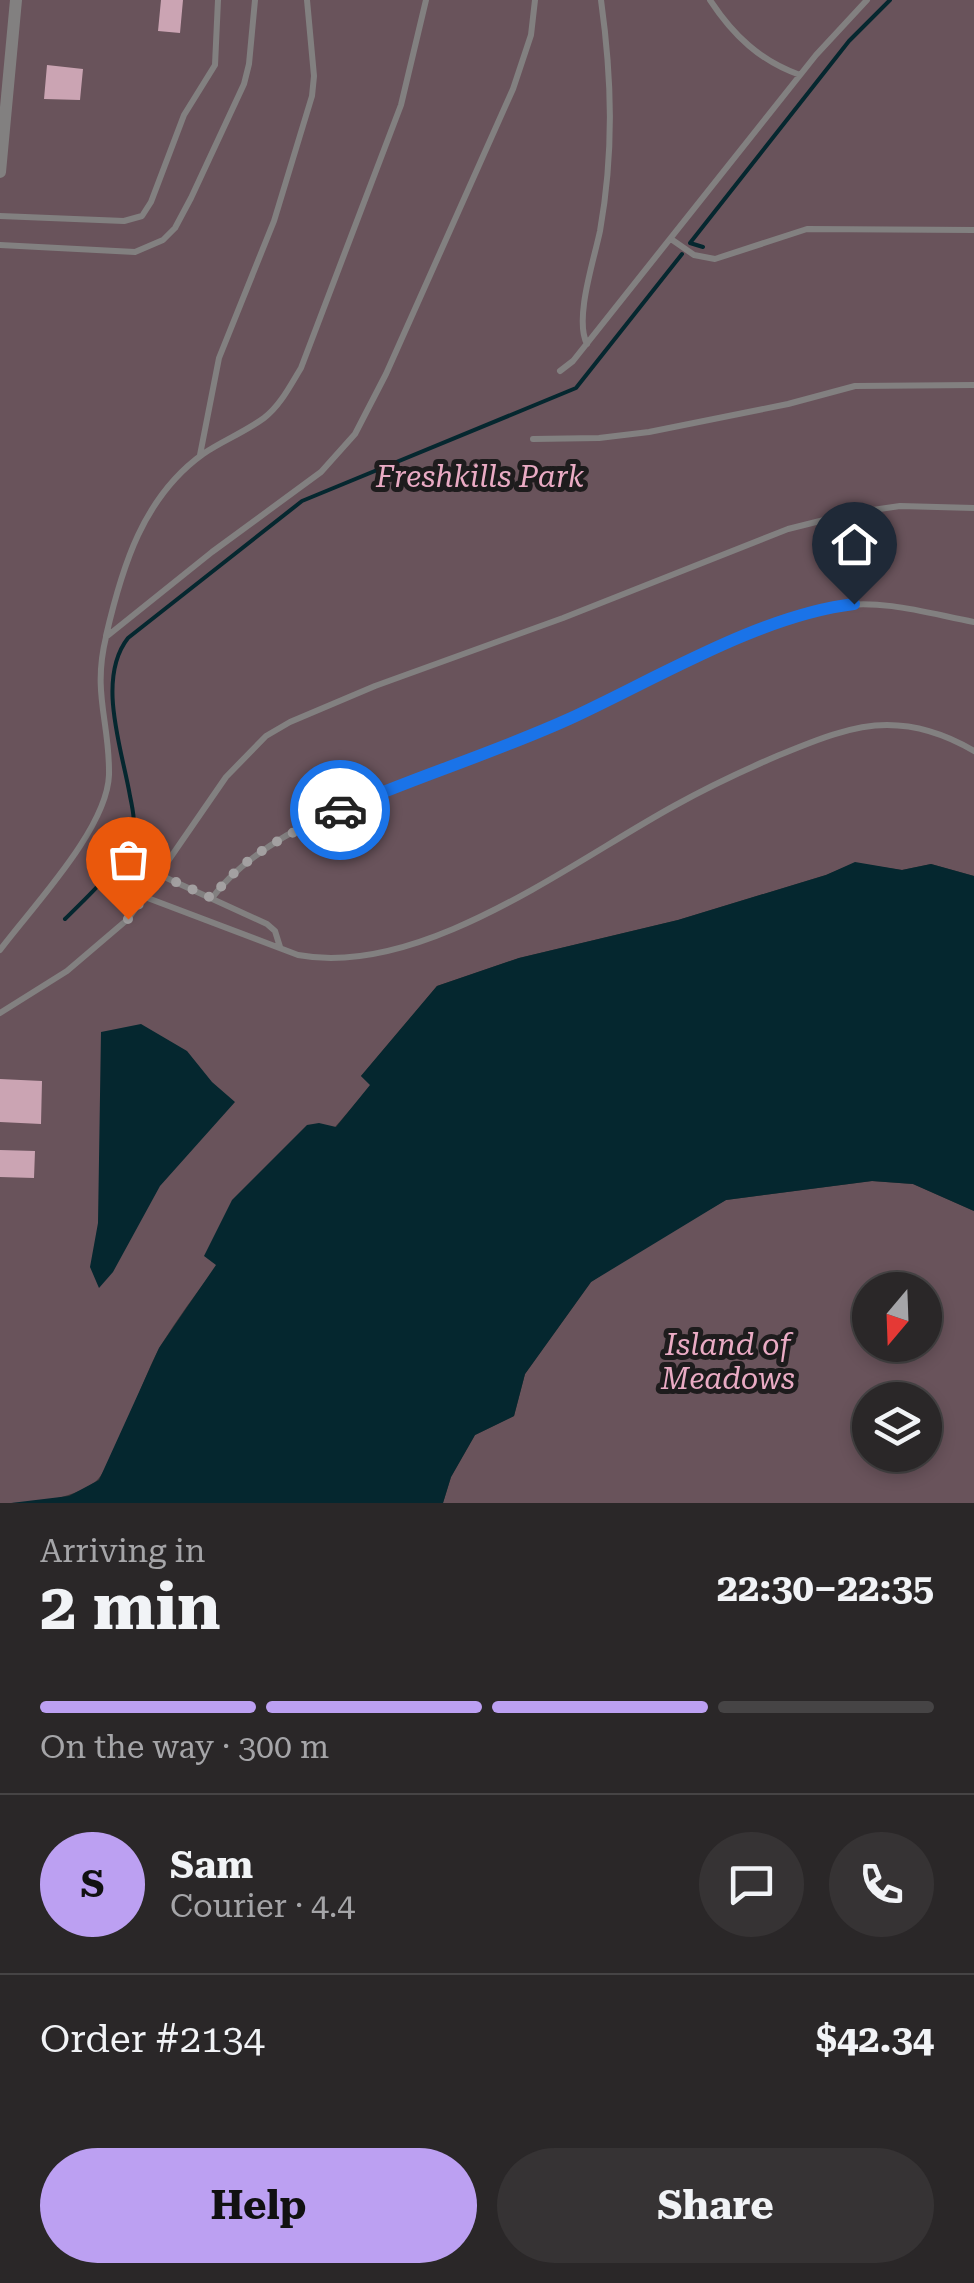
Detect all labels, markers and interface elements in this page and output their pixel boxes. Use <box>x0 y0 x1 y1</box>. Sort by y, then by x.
park label: Freshkills Park <box>375 459 585 494</box>
pin <box>812 502 897 605</box>
icon: home <box>827 517 882 572</box>
courier <box>290 760 390 860</box>
icon: car <box>313 783 368 838</box>
pin <box>86 817 171 920</box>
icon: bag <box>101 832 156 887</box>
north arrow <box>852 1272 942 1362</box>
map controls <box>852 1272 942 1472</box>
park label: Island of Meadows <box>660 1327 795 1396</box>
button: layers <box>852 1382 942 1472</box>
text: Arriving in <box>40 1532 205 1570</box>
text: 22:30–22:35 <box>717 1566 934 1610</box>
text: 2 min <box>40 1569 221 1645</box>
text: On the way · 300 m <box>40 1728 329 1766</box>
button: chat <box>699 1832 804 1937</box>
button: phone <box>829 1832 934 1937</box>
text: Sam <box>170 1843 253 1887</box>
text: S <box>81 1862 104 1906</box>
text: Courier · 4.4 <box>170 1887 355 1925</box>
text: Order #2134 <box>40 2017 265 2061</box>
text: $42.34 <box>816 2017 934 2061</box>
button: Help <box>40 2148 477 2263</box>
button: Share <box>497 2148 934 2263</box>

